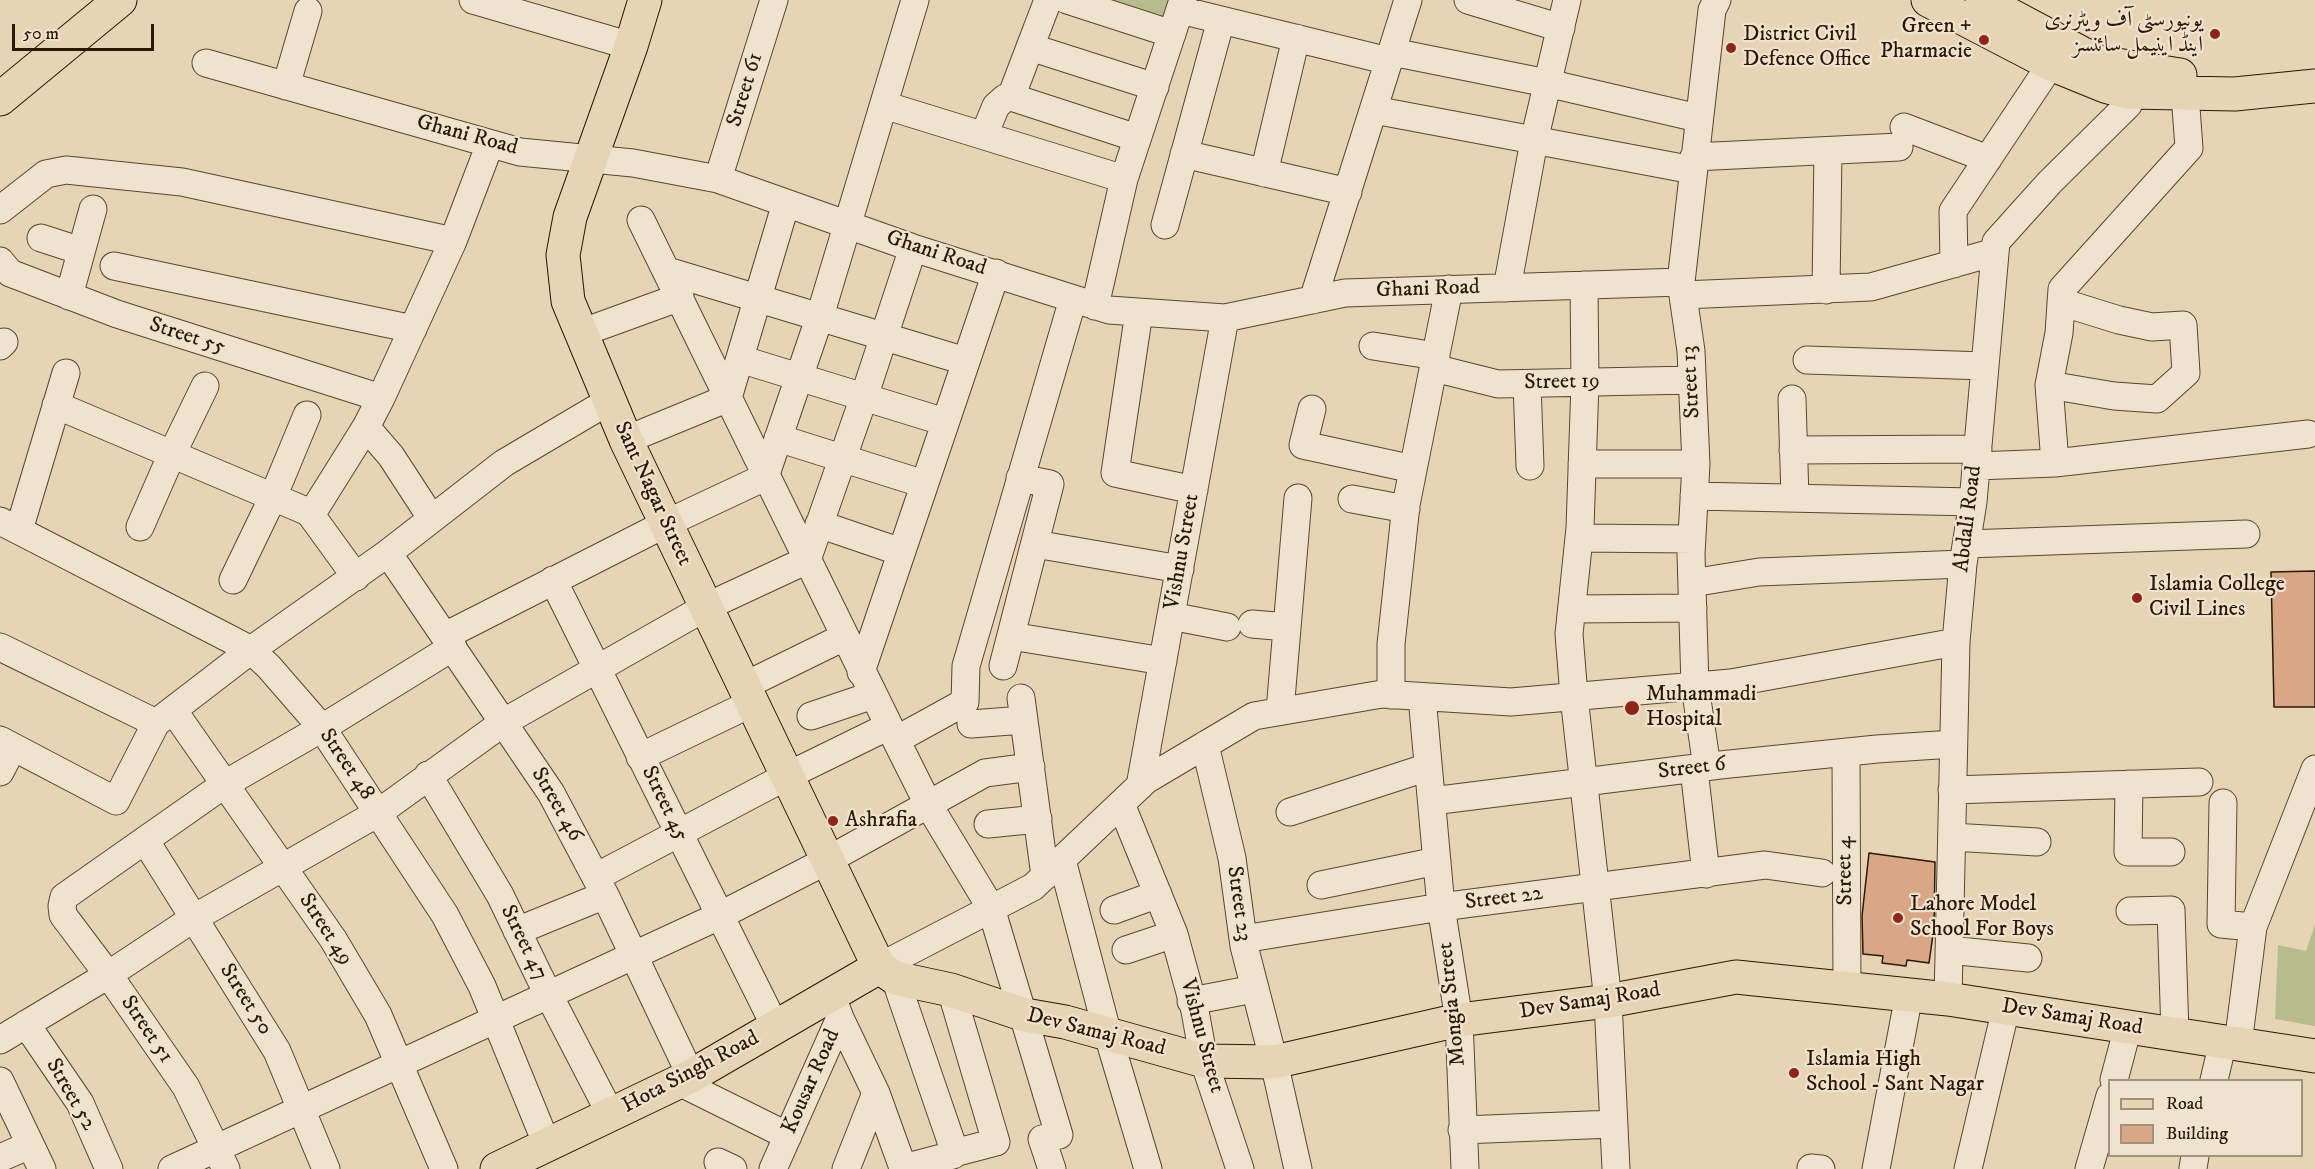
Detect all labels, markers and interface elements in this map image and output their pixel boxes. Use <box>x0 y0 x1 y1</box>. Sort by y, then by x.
place label: یونیورسٹی آف ویٹرنری اینڈ اینیمل سائنسز <box>2044 8 2203 60</box>
scale bar <box>15 12 158 50</box>
place label: Green + Pharmacie <box>1880 14 1972 66</box>
place label: District Civil Defence Office <box>1743 22 1871 74</box>
text: 50 m <box>23 23 59 45</box>
marker: یونیورسٹی آف ویٹرنری اینڈ اینیمل سائنسز <box>2208 27 2222 41</box>
marker: Green + Pharmacie <box>1977 33 1991 47</box>
marker: District Civil Defence Office <box>1724 41 1738 55</box>
street label: Street 61 <box>722 50 770 130</box>
street label: Ghani Road <box>413 110 521 162</box>
street label: Ghani Road <box>883 225 989 283</box>
street label: Ghani Road <box>1376 275 1480 305</box>
street label: Street 55 <box>146 312 228 362</box>
street label: Street 13 <box>1677 345 1707 419</box>
street label: Street 19 <box>1524 369 1600 397</box>
street label: Sant Nagar Street <box>607 418 697 570</box>
street label: Abdali Road <box>1949 464 1989 574</box>
street label: Vishnu Street <box>1160 492 1206 612</box>
place label: Islamia College Civil Lines <box>2149 572 2285 624</box>
marker: Islamia College Civil Lines <box>2130 591 2144 605</box>
place label: Muhammadi Hospital <box>1646 682 1756 734</box>
marker: Muhammadi Hospital <box>1623 699 1641 717</box>
street label: Street 48 <box>313 724 379 806</box>
street label: Street 6 <box>1657 752 1727 786</box>
street label: Street 45 <box>635 762 693 846</box>
street label: Street 46 <box>524 763 588 847</box>
place label: Ashrafia <box>845 808 917 834</box>
marker: Ashrafia <box>826 814 840 828</box>
street label: Street 4 <box>1832 836 1860 906</box>
street label: Street 23 <box>1220 865 1256 943</box>
street label: Street 22 <box>1464 881 1544 917</box>
street label: Street 49 <box>292 889 358 971</box>
place label: Lahore Model School For Boys <box>1910 892 2054 944</box>
street label: Street 47 <box>494 901 552 985</box>
marker: Lahore Model School For Boys <box>1891 911 1905 925</box>
street label: Mongia Street <box>1433 941 1473 1067</box>
street label: Street 50 <box>213 959 277 1041</box>
street label: Vishnu Street <box>1173 976 1229 1096</box>
street label: Dev Samaj Road <box>1518 978 1662 1026</box>
street label: Street 51 <box>114 991 178 1069</box>
street label: Dev Samaj Road <box>2000 994 2144 1042</box>
street label: Dev Samaj Road <box>1024 1003 1168 1063</box>
street label: Hota Singh Road <box>618 1026 764 1120</box>
street label: Kousar Road <box>777 1026 847 1138</box>
place label: Islamia High School - Sant Nagar <box>1806 1047 1984 1098</box>
street label: Street 52 <box>39 1054 101 1136</box>
marker: Islamia High School - Sant Nagar <box>1787 1066 1801 1080</box>
legend <box>2108 1079 2303 1157</box>
text: Road <box>2166 1093 2203 1115</box>
text: Building <box>2166 1123 2228 1145</box>

